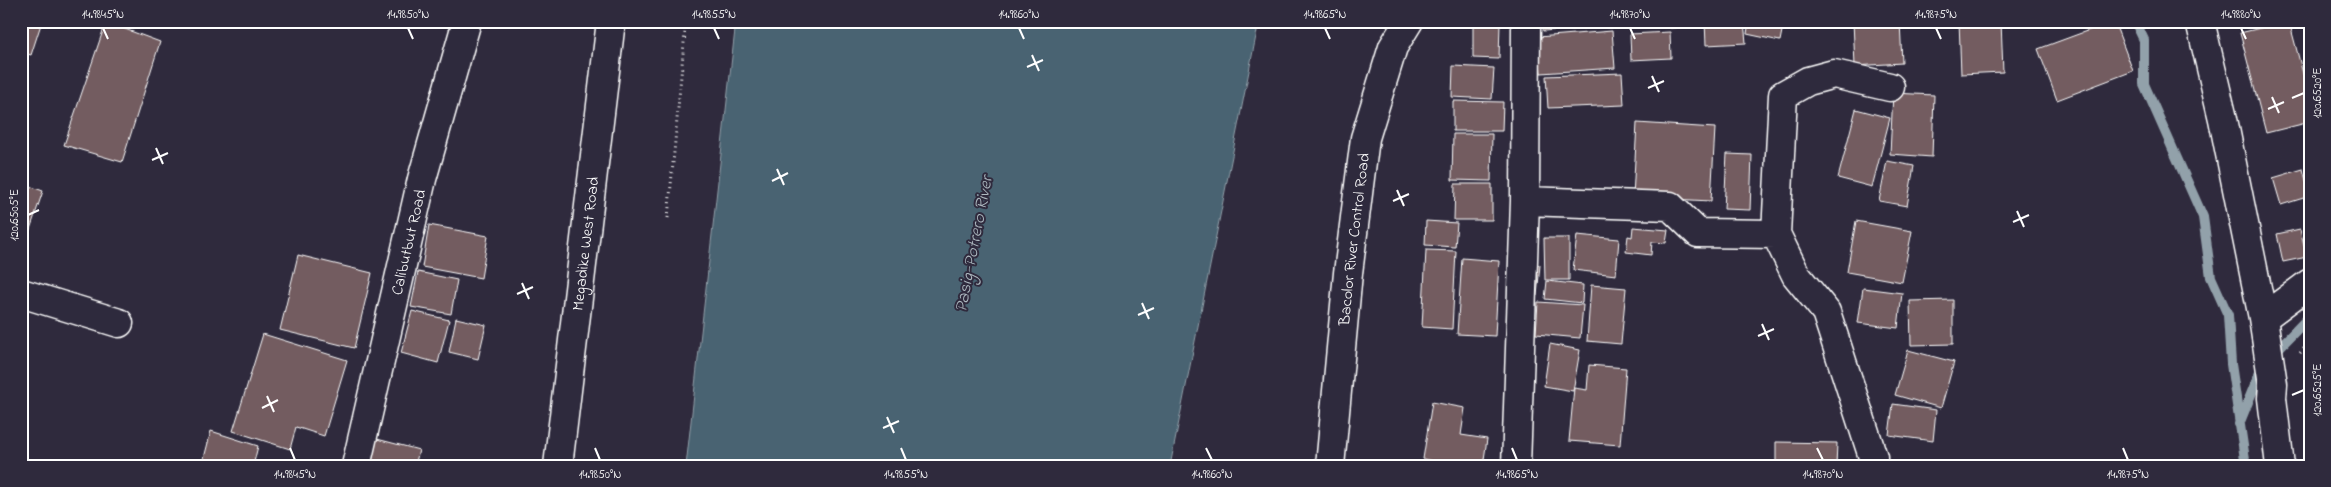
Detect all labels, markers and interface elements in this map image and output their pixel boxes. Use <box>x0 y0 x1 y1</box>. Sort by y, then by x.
text: 14.9845°N <box>82 6 124 24</box>
text: 14.9850°N <box>387 6 429 24</box>
text: 14.9855°N <box>692 6 736 24</box>
text: 14.9860°N <box>998 6 1040 24</box>
text: 14.9865°N <box>1304 6 1346 24</box>
text: 14.9870°N <box>1610 6 1650 24</box>
text: 14.9875°N <box>1915 6 1957 24</box>
text: 14.9880°N <box>2221 6 2261 24</box>
text: 120.6520°E <box>2309 67 2327 119</box>
street label: Bacolor River Control Road <box>1333 152 1377 328</box>
water label: Pasig-Potrero River <box>949 172 1001 315</box>
street label: Megadike West Road <box>567 175 606 312</box>
street label: Calibutbut Road <box>386 187 433 298</box>
text: 120.6505°E <box>6 189 24 241</box>
text: 120.6525°E <box>2309 364 2327 416</box>
text: 14.9845°N <box>274 466 316 484</box>
text: 14.9850°N <box>579 466 621 484</box>
text: 14.9855°N <box>884 466 928 484</box>
text: 14.9860°N <box>1191 466 1233 484</box>
text: 14.9865°N <box>1496 466 1538 484</box>
text: 14.9870°N <box>1803 466 1843 484</box>
text: 14.9875°N <box>2107 466 2149 484</box>

